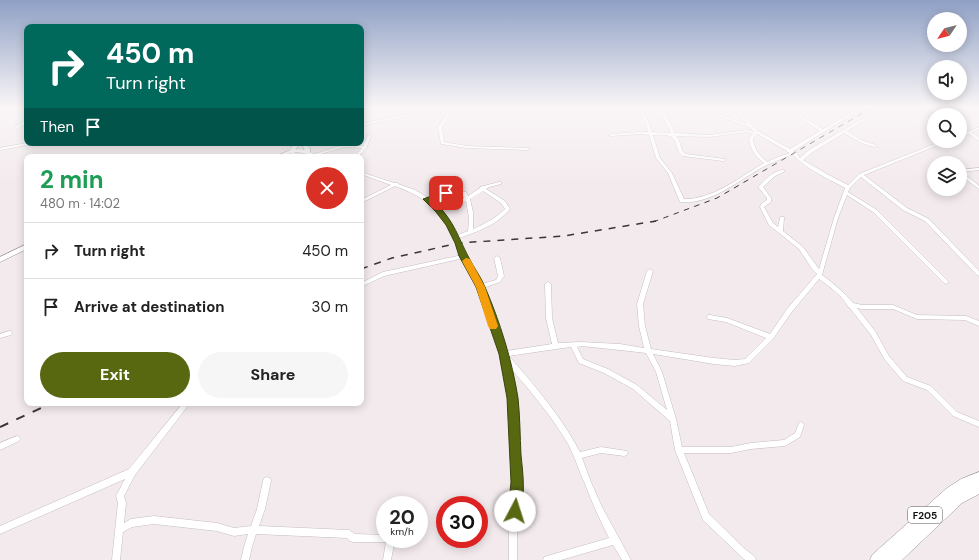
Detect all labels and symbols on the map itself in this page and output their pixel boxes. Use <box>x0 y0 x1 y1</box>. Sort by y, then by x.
north arrow <box>927 12 967 52</box>
pin <box>429 176 463 210</box>
position arrow <box>494 490 536 532</box>
speed limit sign: 30 <box>436 496 488 548</box>
road number: F205 <box>908 507 942 523</box>

